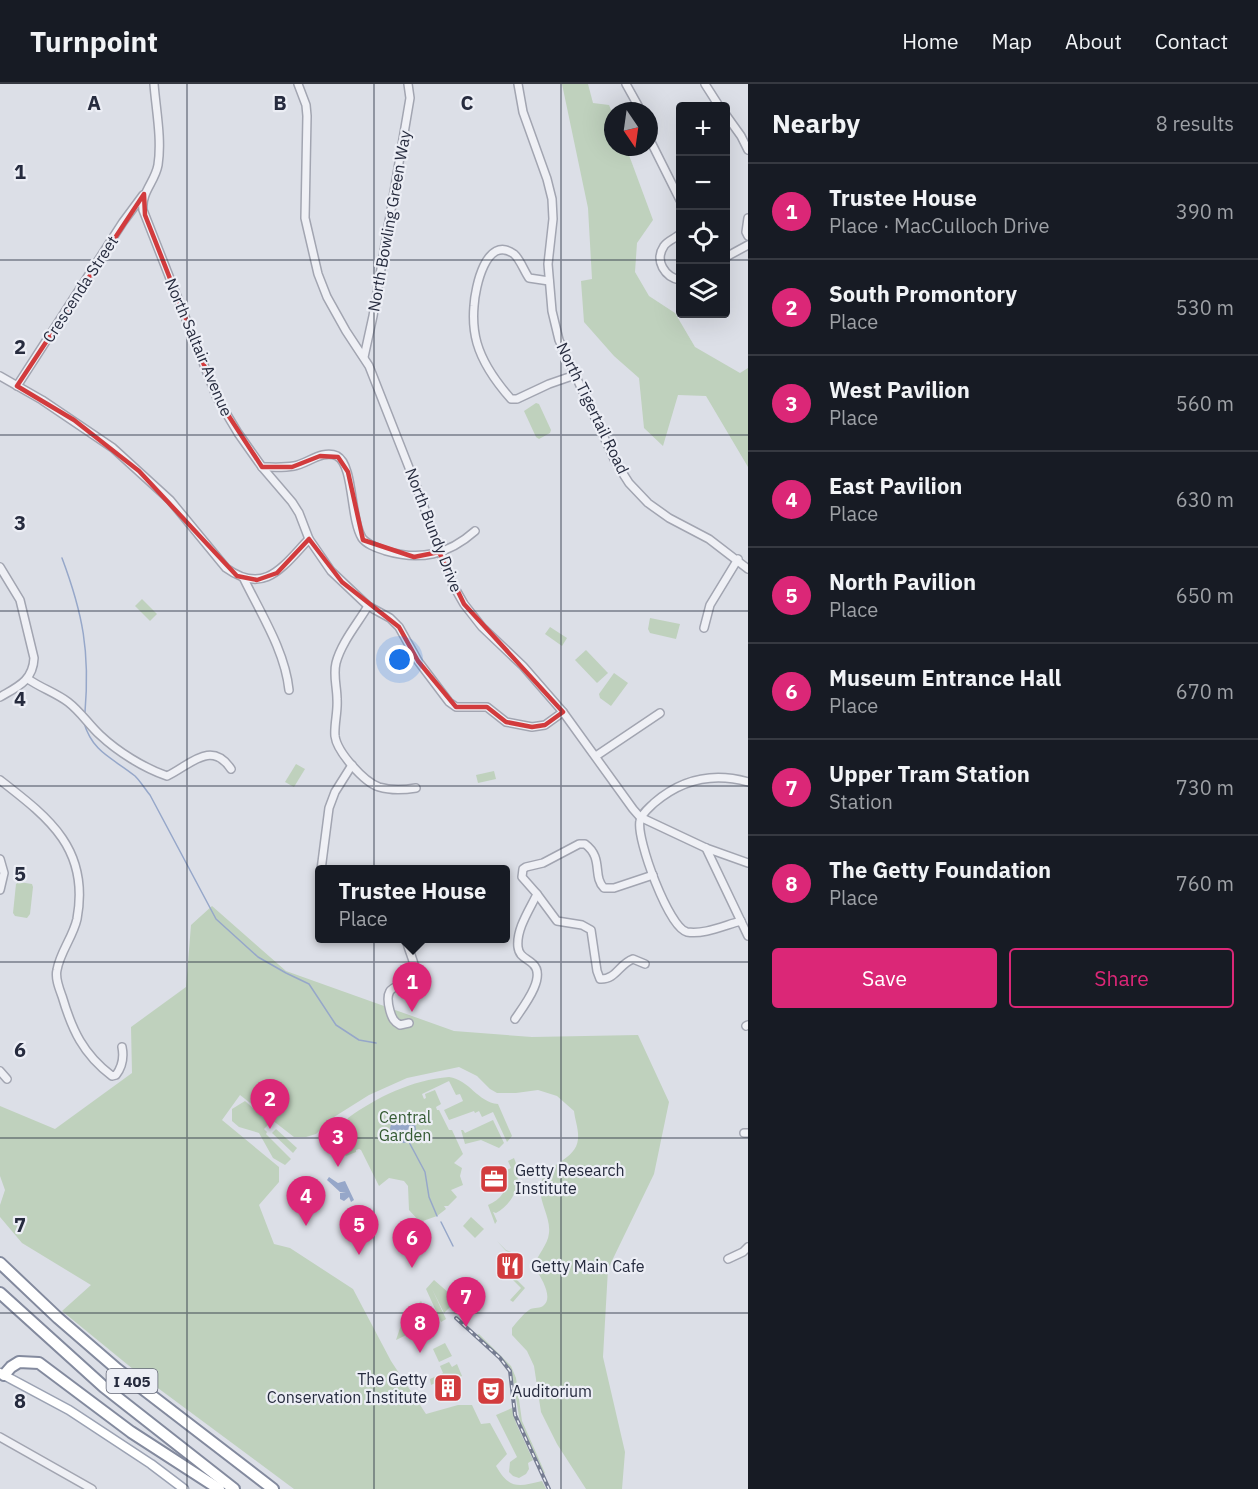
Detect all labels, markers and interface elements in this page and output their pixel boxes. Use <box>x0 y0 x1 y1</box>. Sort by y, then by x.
text: Turnpoint <box>30 23 158 60</box>
text: Home <box>902 27 959 55</box>
text: Map <box>992 27 1032 55</box>
text: About <box>1065 27 1122 55</box>
text: Contact <box>1155 27 1228 55</box>
text: A <box>87 89 101 116</box>
text: B <box>273 89 287 116</box>
text: C <box>460 89 474 116</box>
north arrow <box>604 102 658 156</box>
map controls <box>676 102 730 318</box>
button: + <box>676 102 730 156</box>
text: Nearby <box>772 106 860 140</box>
text: 8 results <box>1156 110 1234 137</box>
street label: North Bowling Green Way <box>363 129 415 313</box>
button: − <box>676 156 730 210</box>
text: 1 <box>14 158 26 185</box>
text: Trustee House <box>829 183 977 212</box>
text: 1 <box>786 198 798 225</box>
text: 390 m <box>1176 198 1234 225</box>
button: locate <box>676 210 730 264</box>
text: Place · MacCulloch Drive <box>829 212 1049 239</box>
street label: Crescenda Street <box>38 232 122 346</box>
button: layers <box>676 264 730 318</box>
street label: North Saltair Avenue <box>161 275 237 419</box>
text: South Promontory <box>829 279 1017 308</box>
text: 2 <box>786 294 798 321</box>
text: 530 m <box>1176 294 1234 321</box>
text: Place <box>829 308 878 335</box>
text: 2 <box>14 333 26 360</box>
street label: North Tigertail Road <box>552 339 634 477</box>
text: West Pavilion <box>829 375 970 404</box>
text: 3 <box>786 390 798 417</box>
text: 560 m <box>1176 390 1234 417</box>
text: Place <box>829 404 878 431</box>
street label: North Bundy Drive <box>401 465 467 595</box>
text: East Pavilion <box>829 471 962 500</box>
text: 4 <box>786 486 798 513</box>
text: 630 m <box>1176 486 1234 513</box>
text: Place <box>829 500 878 527</box>
text: 3 <box>14 509 26 536</box>
text: North Pavilion <box>829 567 976 596</box>
text: 5 <box>786 582 798 609</box>
text: 650 m <box>1176 582 1234 609</box>
text: Place <box>829 596 878 623</box>
your location <box>385 645 414 674</box>
text: Museum Entrance Hall <box>829 663 1061 692</box>
text: 6 <box>786 678 798 705</box>
text: 670 m <box>1176 678 1234 705</box>
text: 4 <box>14 685 26 712</box>
text: Place <box>829 692 878 719</box>
text: Upper Tram Station <box>829 759 1030 788</box>
text: 7 <box>786 774 798 801</box>
text: 730 m <box>1176 774 1234 801</box>
text: Station <box>829 788 893 815</box>
text: The Getty Foundation <box>829 855 1051 884</box>
text: 5 <box>14 860 26 887</box>
popup <box>315 865 510 943</box>
text: 8 <box>786 870 798 897</box>
text: 760 m <box>1176 870 1234 897</box>
text: Trustee House <box>339 876 486 905</box>
text: Place <box>829 884 878 911</box>
text: Place <box>339 905 388 932</box>
button: Save <box>772 948 997 1008</box>
button: Share <box>1009 948 1234 1008</box>
pin: 1 <box>392 962 432 1012</box>
text: 6 <box>14 1036 26 1063</box>
pin: 2 <box>250 1080 290 1129</box>
park label: Central Garden <box>379 1107 431 1145</box>
pin: 3 <box>318 1118 358 1167</box>
place label: Getty Research Institute <box>515 1160 625 1198</box>
office icon: Getty Research Institute <box>478 1163 510 1195</box>
pin: 4 <box>286 1176 326 1226</box>
pin: 5 <box>340 1206 378 1255</box>
text: 7 <box>14 1211 26 1238</box>
pin: 6 <box>392 1218 432 1268</box>
restaurant icon: Getty Main Cafe <box>494 1250 526 1282</box>
place label: Getty Main Cafe <box>531 1256 645 1276</box>
pin: 7 <box>446 1278 486 1327</box>
pin: 8 <box>400 1304 440 1353</box>
road number: I 405 <box>106 1369 158 1393</box>
place label: The Getty Conservation Institute <box>267 1369 427 1407</box>
building icon: The Getty Conservation Institute <box>432 1372 464 1404</box>
theatre icon: Auditorium <box>475 1375 507 1407</box>
place label: Auditorium <box>512 1381 592 1401</box>
text: 8 <box>14 1387 26 1414</box>

